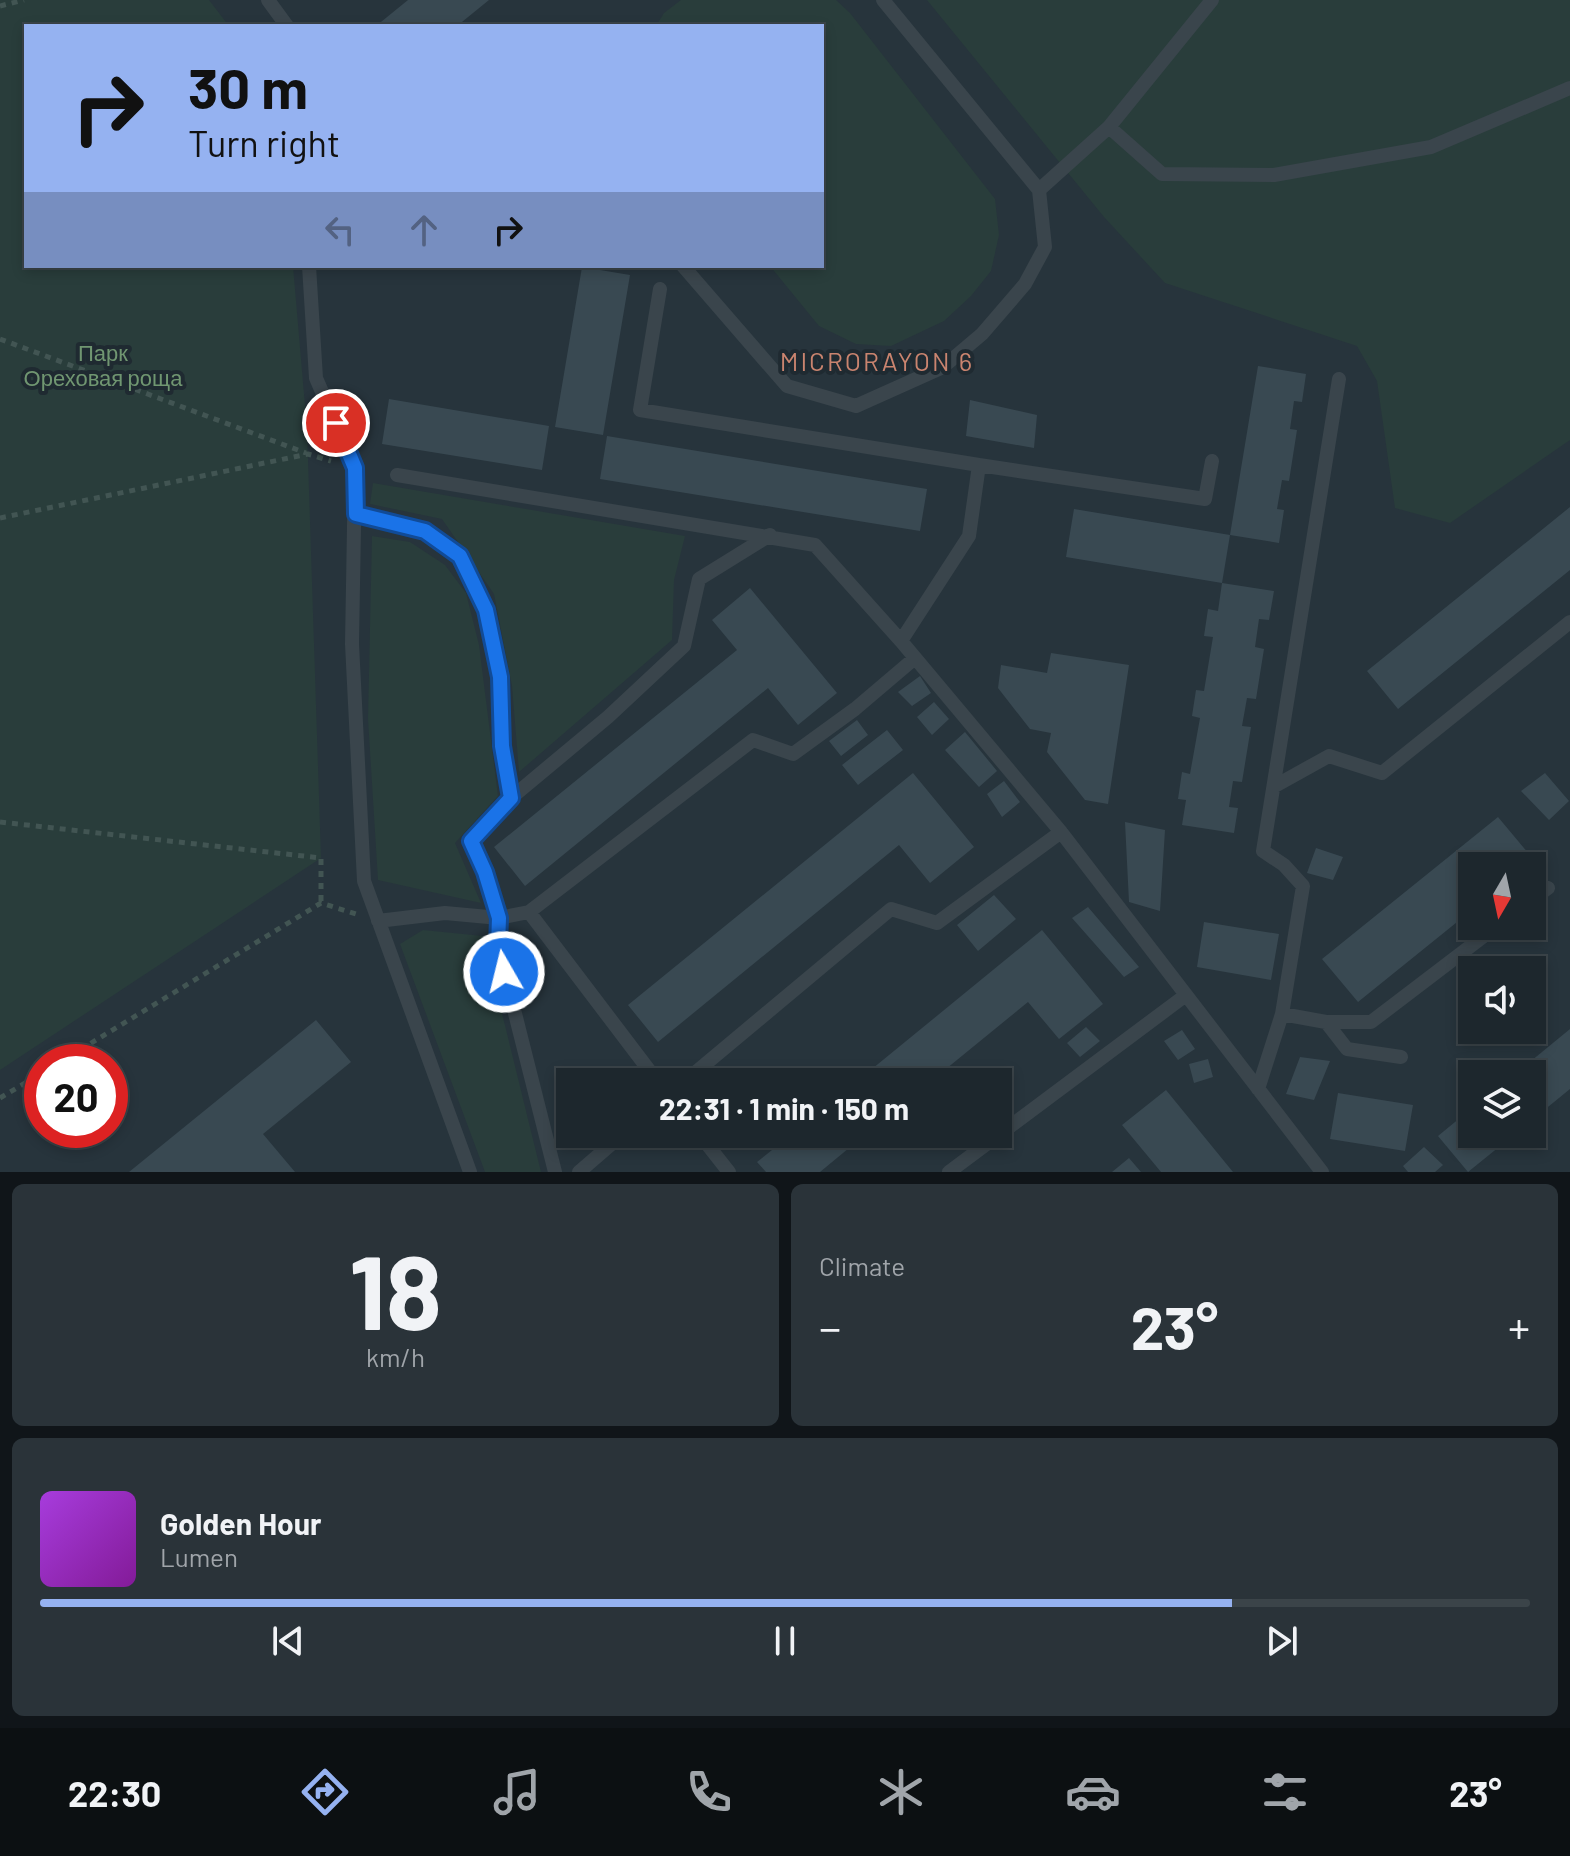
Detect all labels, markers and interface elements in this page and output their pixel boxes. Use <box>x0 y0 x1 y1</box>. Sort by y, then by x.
text: 30 m <box>188 53 308 120</box>
icon: right <box>56 56 160 160</box>
text: Turn right <box>188 121 340 164</box>
icon: left <box>318 208 362 252</box>
icon: ahead <box>402 208 446 252</box>
icon: right <box>486 208 530 252</box>
park label: Парк Ореховая роща <box>24 339 183 391</box>
district label: MICRORAYON 6 <box>780 345 974 376</box>
pin <box>302 389 370 457</box>
icon: arrive <box>314 401 358 445</box>
north arrow <box>1458 852 1546 940</box>
map controls <box>1458 852 1546 1148</box>
position arrow <box>462 930 546 1014</box>
button: sound <box>1458 956 1546 1044</box>
speed limit sign: 20 <box>24 1044 128 1148</box>
button: layers <box>1458 1060 1546 1148</box>
text: 22:31 · 1 min · 150 m <box>659 1090 909 1126</box>
text: 18 <box>349 1226 442 1351</box>
text: Climate <box>819 1250 905 1281</box>
text: 23° <box>1131 1290 1218 1362</box>
text: − <box>819 1300 841 1353</box>
text: + <box>1508 1300 1530 1353</box>
text: km/h <box>366 1341 425 1372</box>
text: Golden Hour <box>160 1505 322 1541</box>
text: Lumen <box>160 1541 238 1572</box>
icon: previous <box>266 1619 310 1663</box>
icon: pause <box>763 1619 807 1663</box>
icon: next <box>1260 1619 1304 1663</box>
icon: directions <box>297 1764 353 1820</box>
icon: music <box>489 1764 545 1820</box>
icon: phone <box>681 1764 737 1820</box>
icon: climate <box>873 1764 929 1820</box>
icon: car <box>1065 1764 1121 1820</box>
icon: filters <box>1257 1764 1313 1820</box>
text: 22:30 <box>68 1771 161 1814</box>
text: 23° <box>1449 1771 1502 1814</box>

